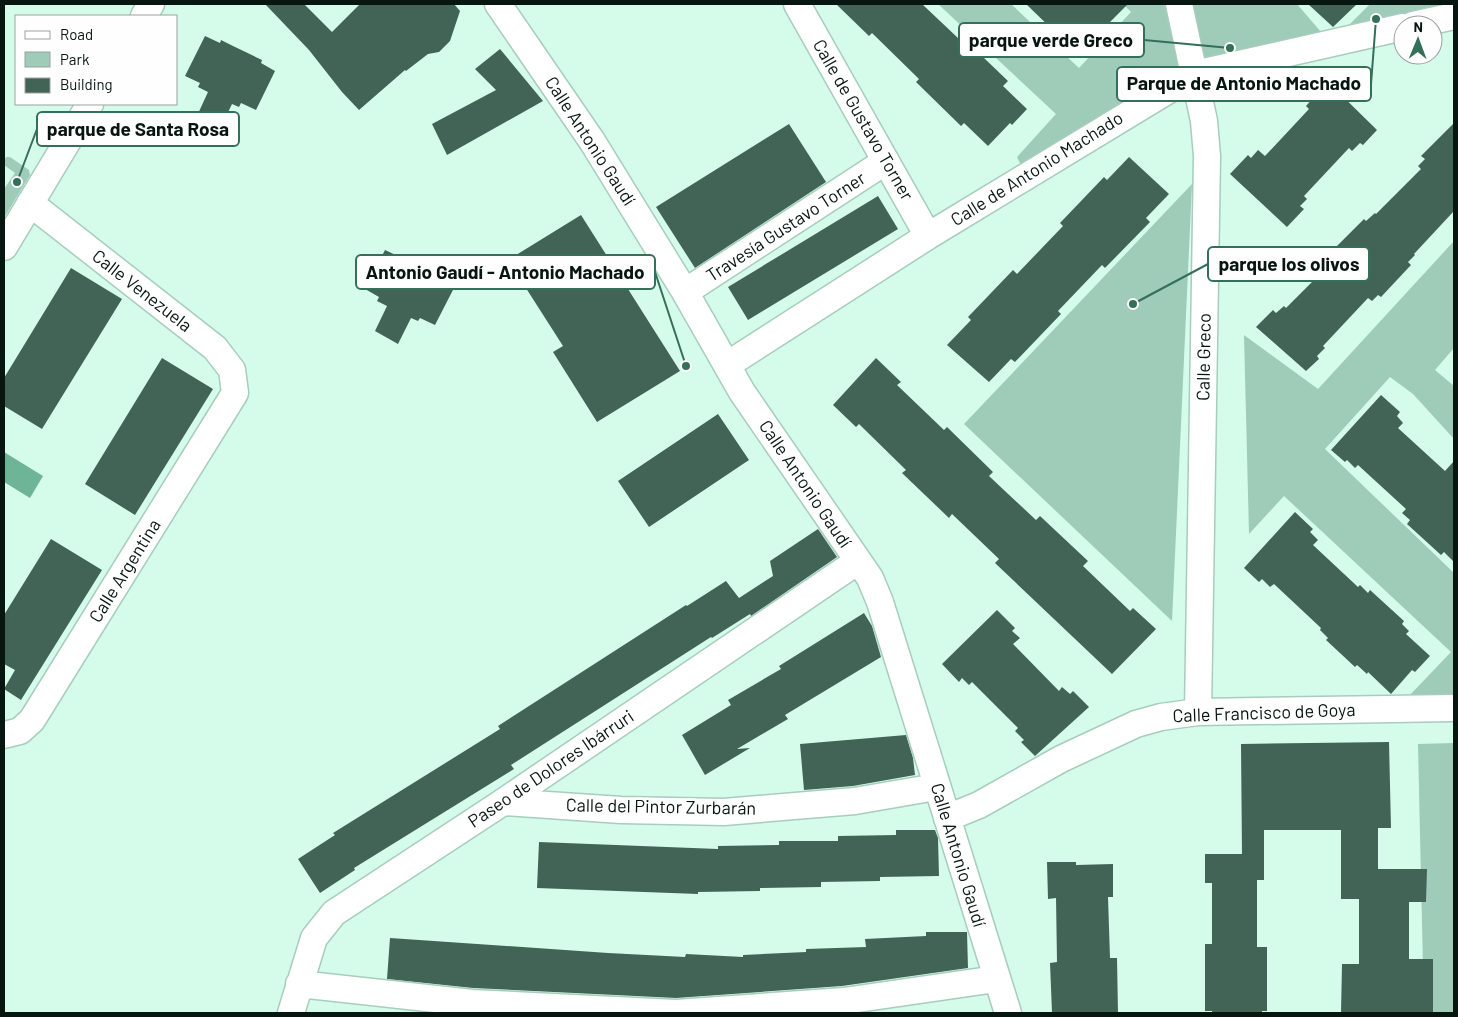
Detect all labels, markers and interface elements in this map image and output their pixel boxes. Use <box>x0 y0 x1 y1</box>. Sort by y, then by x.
legend <box>15 15 178 105</box>
north arrow <box>1393 15 1443 65</box>
text: N <box>1413 18 1423 35</box>
callout: parque verde Greco <box>959 23 1144 57</box>
text: Road <box>60 25 93 43</box>
text: parque verde Greco <box>969 28 1133 51</box>
street label: Calle de Gustavo Torner <box>809 35 919 204</box>
text: Park <box>60 50 90 68</box>
callout: Parque de Antonio Machado <box>1117 67 1371 101</box>
text: Parque de Antonio Machado <box>1127 71 1361 94</box>
street label: Calle Antonio Gaudí <box>541 72 641 209</box>
text: Building <box>60 75 113 93</box>
street label: Calle de Antonio Machado <box>946 106 1127 230</box>
callout: parque de Santa Rosa <box>37 112 239 146</box>
text: parque de Santa Rosa <box>47 117 229 140</box>
street label: Travesía Gustavo Torner <box>702 166 870 286</box>
street label: Calle Venezuela <box>88 244 197 336</box>
callout: parque los olivos <box>1208 247 1369 281</box>
text: parque los olivos <box>1219 252 1359 275</box>
callout: Antonio Gaudí - Antonio Machado <box>356 255 655 289</box>
text: Antonio Gaudí - Antonio Machado <box>365 260 645 283</box>
street label: Calle Greco <box>1191 313 1215 401</box>
street label: Calle Antonio Gaudí <box>755 415 857 552</box>
street label: Calle Argentina <box>84 515 165 626</box>
street label: Calle Francisco de Goya <box>1172 698 1356 726</box>
street label: Paseo de Dolores Ibárruri <box>463 705 637 832</box>
street label: Calle Antonio Gaudí <box>927 780 991 929</box>
street label: Calle del Pintor Zurbarán <box>566 793 756 819</box>

